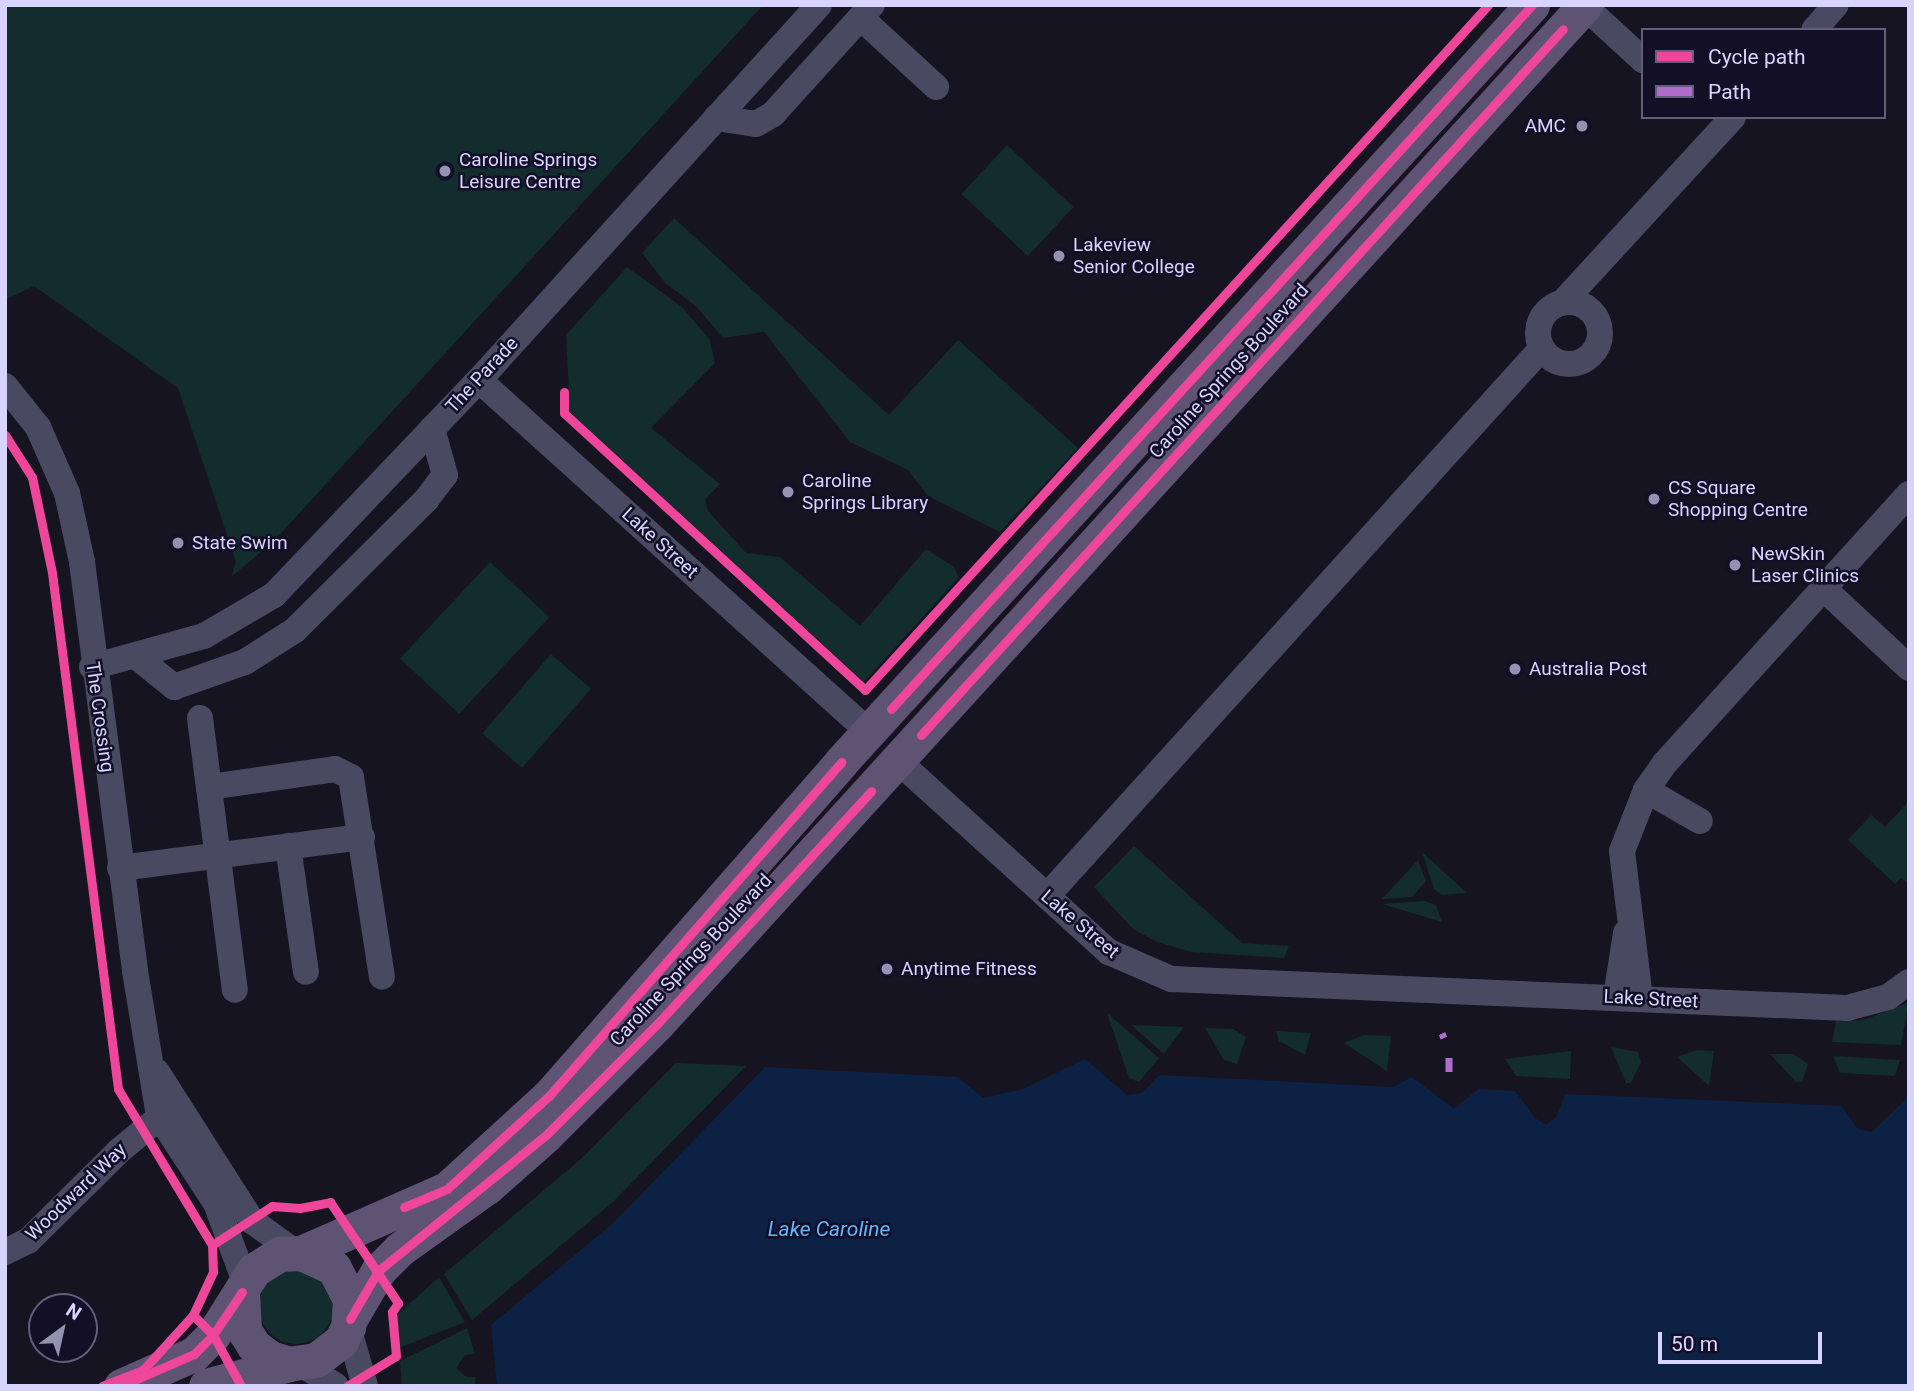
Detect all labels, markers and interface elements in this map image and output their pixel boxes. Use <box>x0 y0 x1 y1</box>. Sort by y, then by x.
legend <box>1641 28 1886 119</box>
text: Cycle path <box>1708 45 1806 69</box>
text: Path <box>1708 80 1751 104</box>
place label: AMC <box>1525 115 1566 137</box>
marker: AMC <box>1572 116 1592 136</box>
place label: Caroline Springs Leisure Centre <box>459 149 597 193</box>
marker: Caroline Springs Leisure Centre <box>437 163 453 179</box>
place label: Lakeview Senior College <box>1073 234 1195 278</box>
marker: Lakeview Senior College <box>1051 248 1067 264</box>
street label: Caroline Springs Boulevard <box>1145 279 1313 463</box>
street label: The Parade <box>441 332 523 418</box>
place label: Caroline Springs Library <box>802 470 928 514</box>
place label: CS Square Shopping Centre <box>1668 477 1808 521</box>
marker: Caroline Springs Library <box>780 484 796 500</box>
marker: CS Square Shopping Centre <box>1646 491 1662 507</box>
street label: Lake Street <box>617 503 703 583</box>
place label: State Swim <box>192 532 288 554</box>
marker: State Swim <box>170 535 186 551</box>
place label: NewSkin Laser Clinics <box>1751 543 1859 587</box>
marker: NewSkin Laser Clinics <box>1725 555 1745 575</box>
place label: Australia Post <box>1529 658 1647 680</box>
street label: The Crossing <box>81 660 119 774</box>
marker: Australia Post <box>1507 661 1523 677</box>
street label: Caroline Springs Boulevard <box>605 869 777 1051</box>
street label: Lake Street <box>1036 885 1124 963</box>
place label: Anytime Fitness <box>901 958 1037 980</box>
marker: Anytime Fitness <box>879 961 895 977</box>
street label: Lake Street <box>1603 985 1699 1013</box>
street label: Woodward Way <box>21 1138 131 1246</box>
water label: Lake Caroline <box>768 1216 890 1242</box>
north arrow <box>28 1293 98 1363</box>
text: N <box>62 1298 86 1325</box>
scale bar <box>1662 1318 1826 1362</box>
text: 50 m <box>1671 1332 1718 1356</box>

